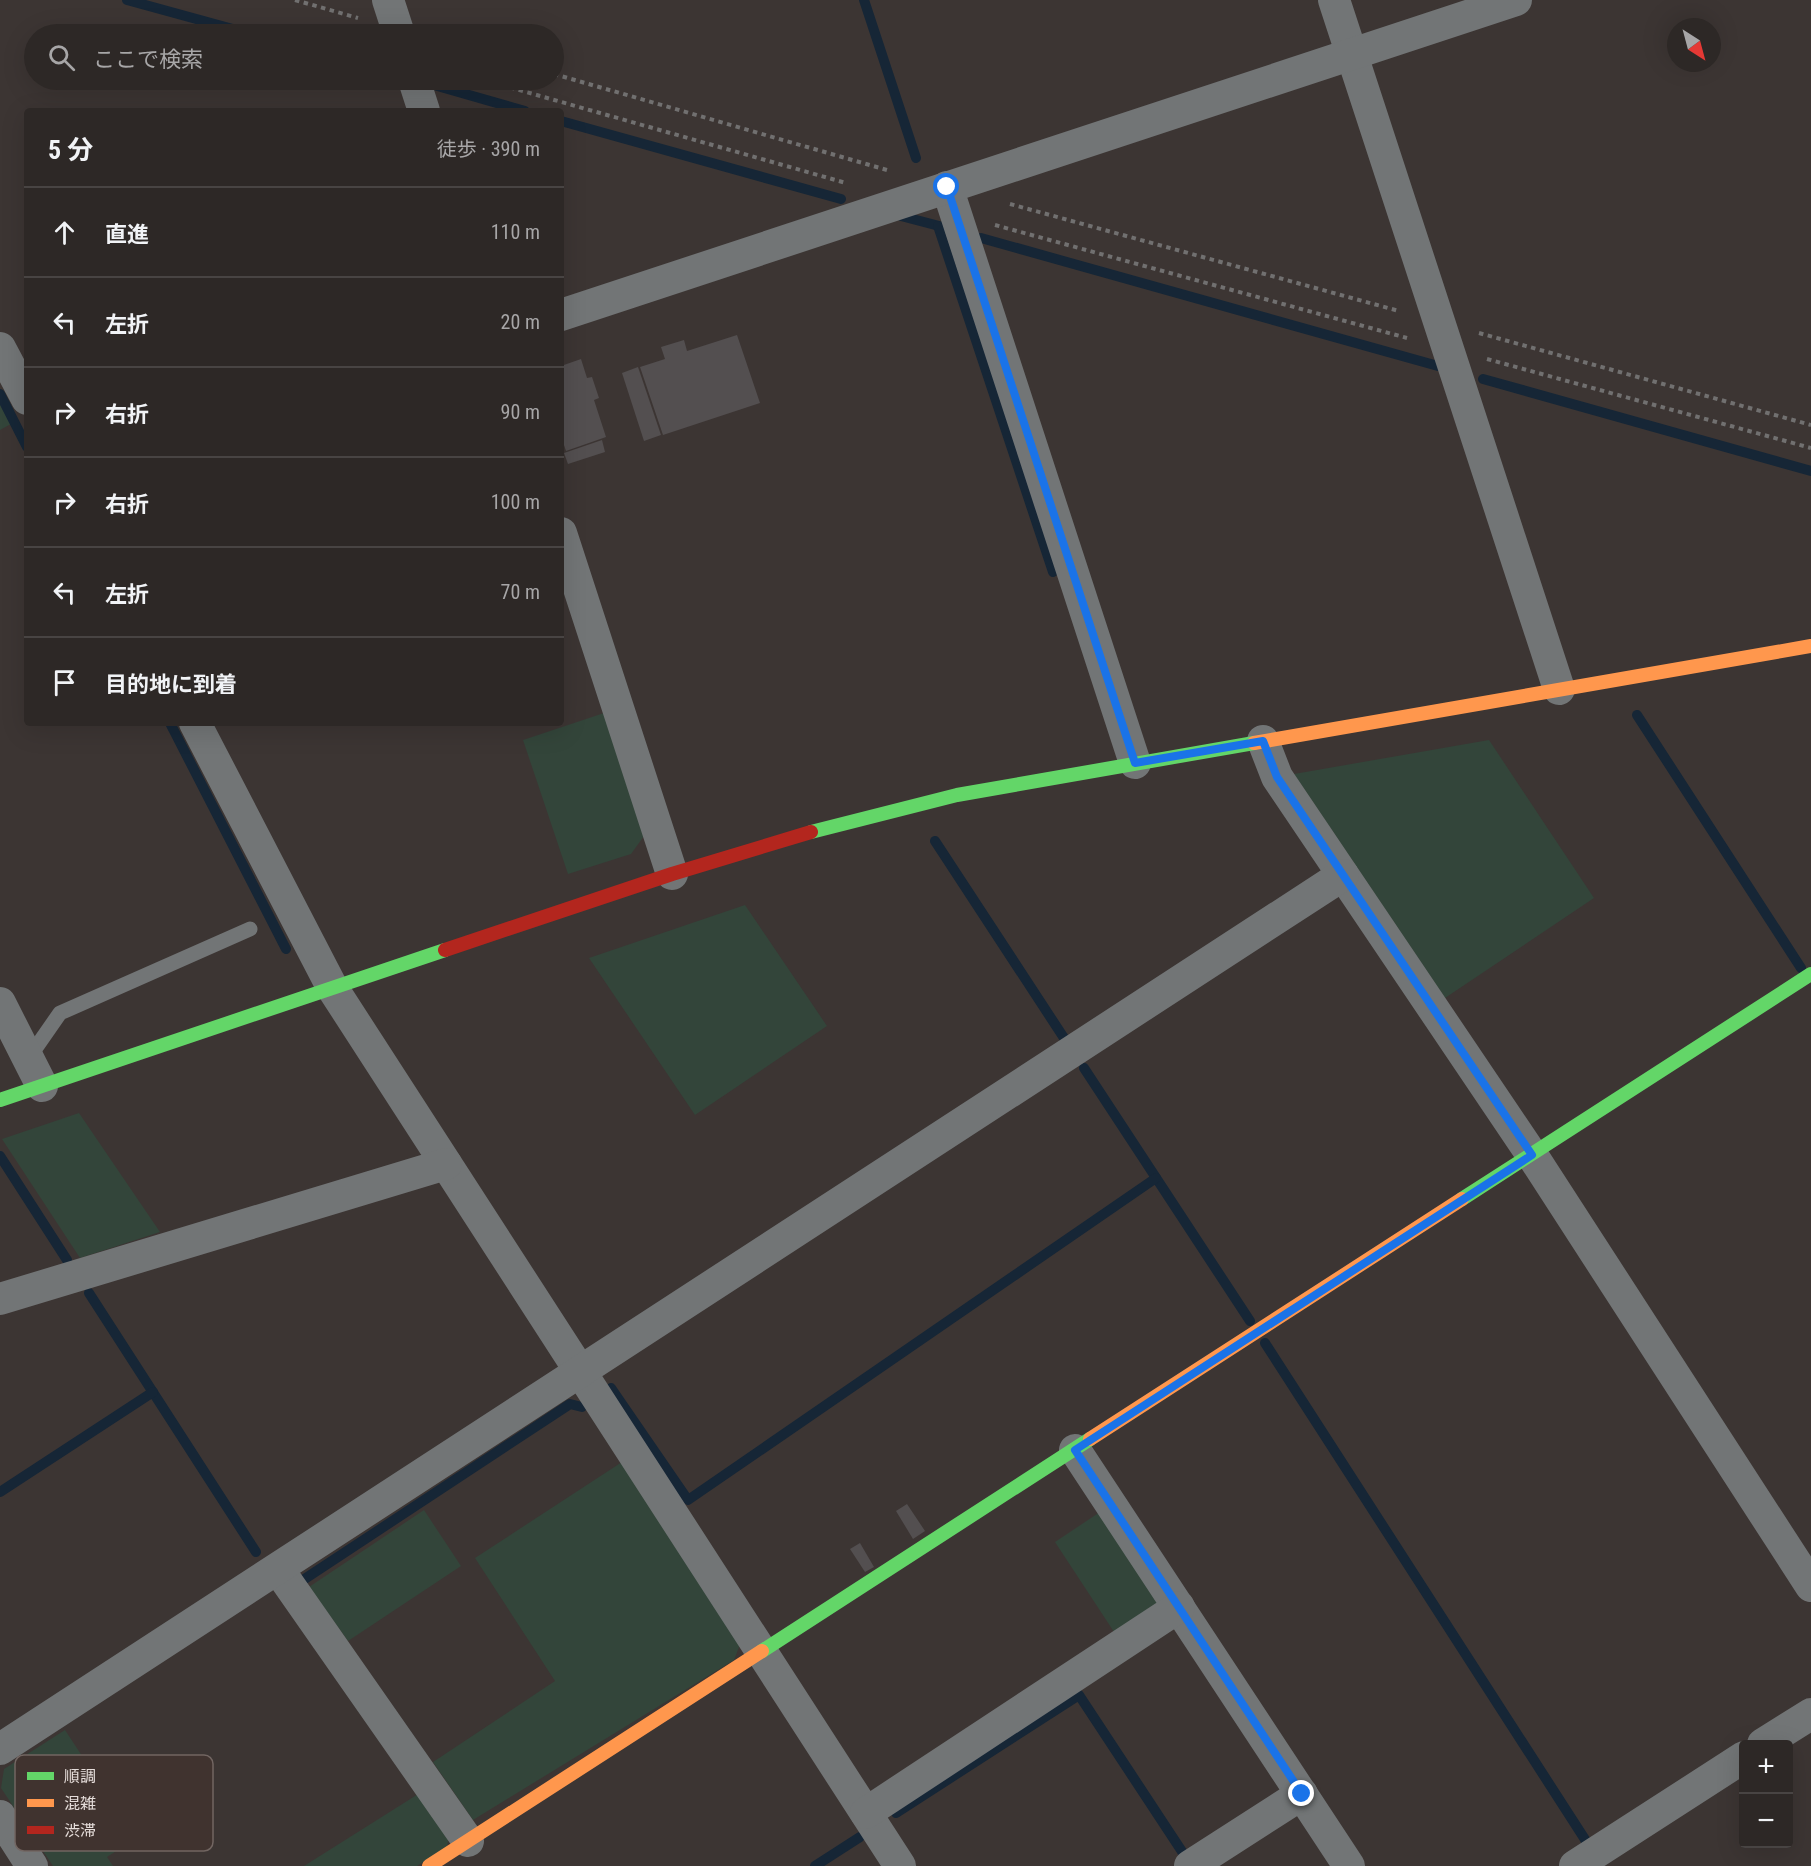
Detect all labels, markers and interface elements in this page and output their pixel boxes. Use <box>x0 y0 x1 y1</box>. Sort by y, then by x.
north arrow <box>1667 18 1721 72</box>
search box <box>24 24 564 90</box>
icon: search <box>45 41 78 74</box>
text: ここで検索 <box>93 47 203 72</box>
text: 5 分 <box>48 135 93 165</box>
text: 徒歩 · 390 m <box>437 137 540 161</box>
route start <box>933 173 959 199</box>
icon: ahead <box>48 216 81 249</box>
text: 110 m <box>491 220 540 244</box>
text: 直進 <box>105 222 149 247</box>
icon: left <box>48 306 81 339</box>
text: 20 m <box>501 310 540 334</box>
text: 左折 <box>105 312 149 337</box>
icon: right <box>48 396 81 429</box>
text: 90 m <box>501 400 540 424</box>
text: 右折 <box>105 402 149 427</box>
icon: right <box>48 486 81 519</box>
text: 100 m <box>491 490 540 514</box>
text: 右折 <box>105 492 149 517</box>
icon: left <box>48 576 81 609</box>
text: 70 m <box>501 580 540 604</box>
text: 左折 <box>105 582 149 607</box>
icon: arrive <box>48 666 81 699</box>
text: 目的地に到着 <box>105 672 237 697</box>
map controls <box>1739 1740 1793 1848</box>
button: + <box>1739 1740 1793 1794</box>
legend <box>15 1755 213 1851</box>
text: 順調 <box>64 1767 96 1786</box>
route end <box>1288 1780 1314 1806</box>
text: 混雑 <box>64 1794 96 1813</box>
button: − <box>1739 1794 1793 1848</box>
text: 渋滞 <box>64 1821 96 1840</box>

